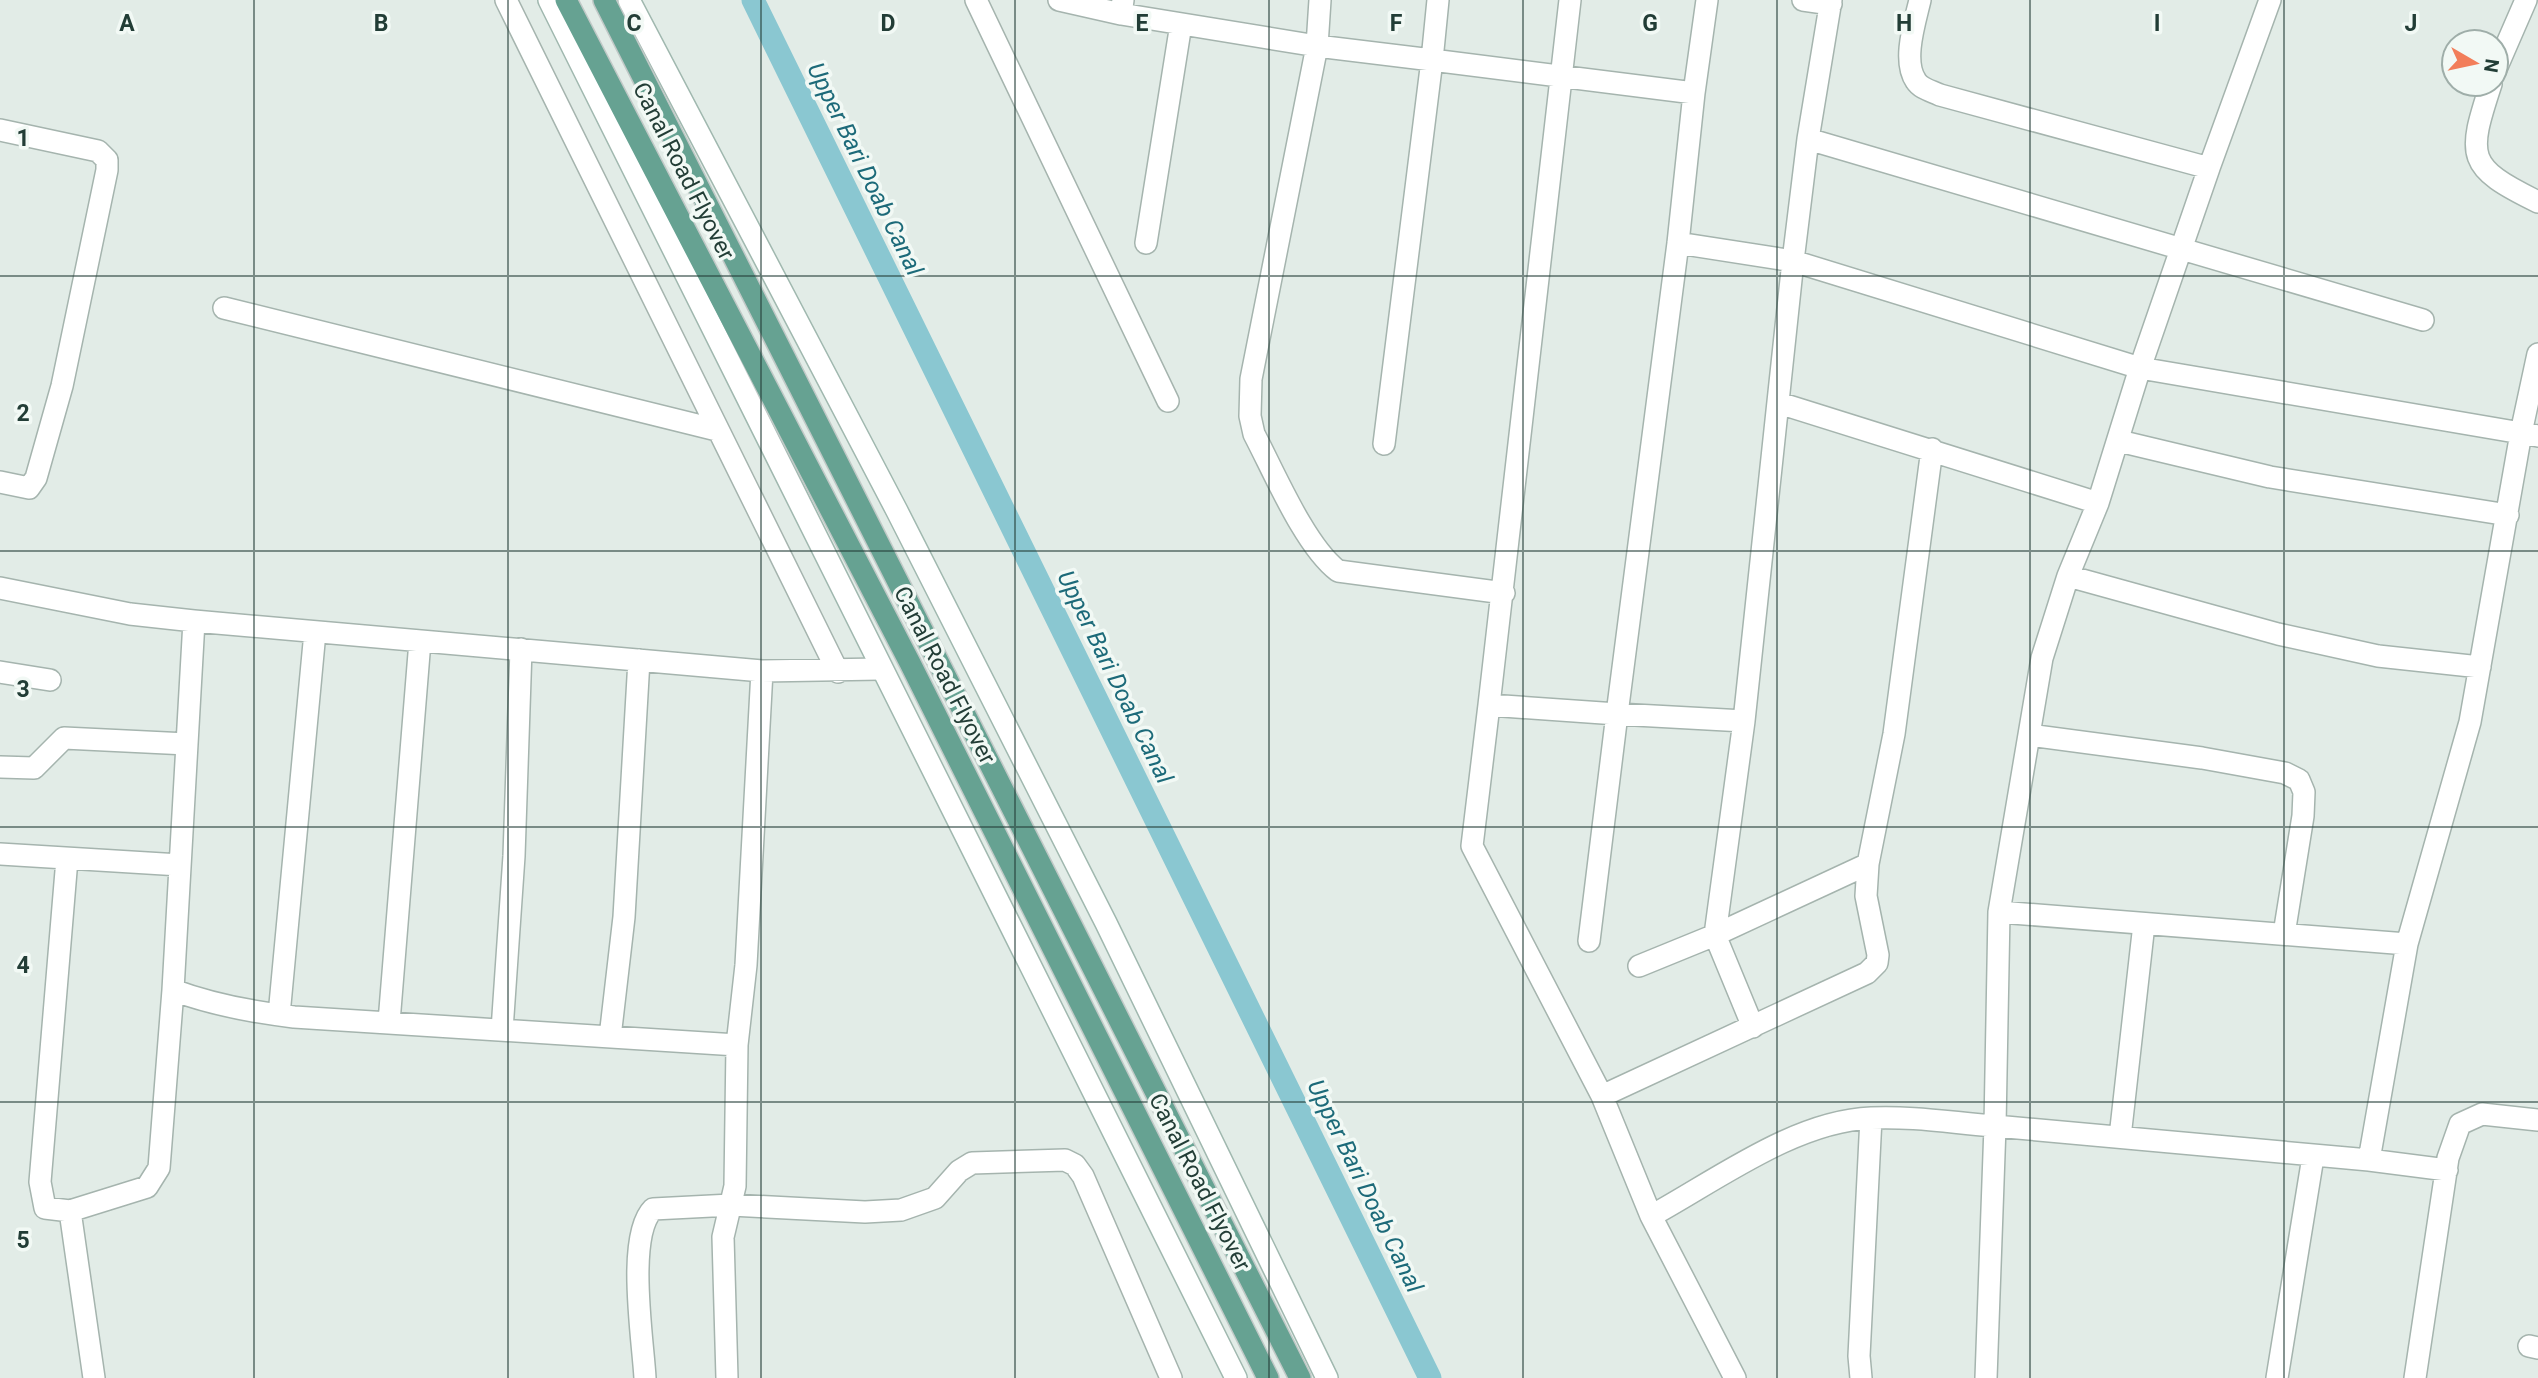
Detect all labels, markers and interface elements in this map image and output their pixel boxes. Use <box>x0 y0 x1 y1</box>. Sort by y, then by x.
text: A <box>119 10 135 37</box>
text: B <box>374 10 388 37</box>
text: C <box>626 10 642 37</box>
text: D <box>881 10 895 37</box>
text: E <box>1136 10 1149 37</box>
text: F <box>1390 10 1403 37</box>
text: G <box>1642 10 1658 37</box>
text: H <box>1896 10 1912 37</box>
text: I <box>2154 10 2160 37</box>
text: J <box>2405 10 2417 37</box>
north arrow <box>2440 28 2510 98</box>
text: N <box>2479 57 2504 74</box>
water label: Upper Bari Doab Canal <box>801 58 929 280</box>
street label: Canal Road Flyover <box>627 78 740 265</box>
text: 1 <box>16 125 30 152</box>
text: 2 <box>16 400 30 427</box>
water label: Upper Bari Doab Canal <box>1051 566 1179 788</box>
street label: Canal Road Flyover <box>888 582 1001 769</box>
text: 3 <box>16 676 30 703</box>
text: 4 <box>16 952 30 979</box>
water label: Upper Bari Doab Canal <box>1301 1075 1429 1297</box>
street label: Canal Road Flyover <box>1143 1089 1256 1276</box>
text: 5 <box>16 1227 30 1254</box>

